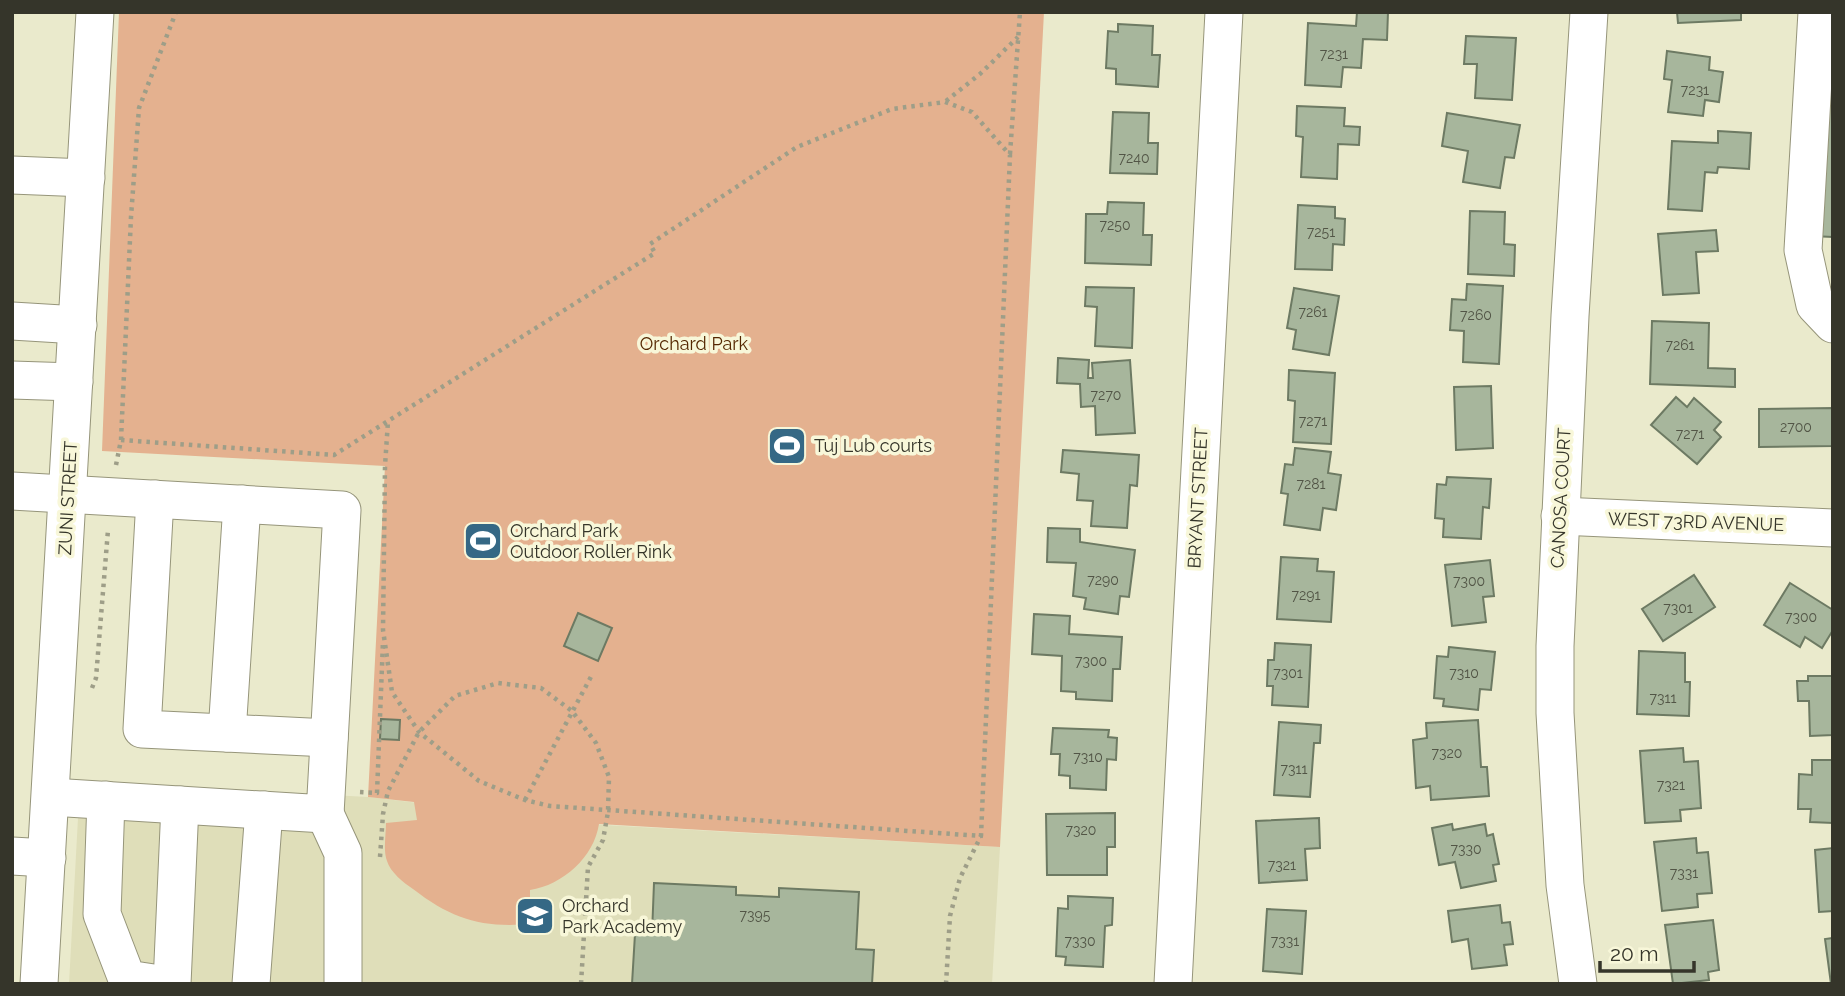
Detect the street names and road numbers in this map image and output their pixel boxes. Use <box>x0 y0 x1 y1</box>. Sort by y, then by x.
street label: BRYANT STREET <box>1183 427 1212 569</box>
street label: CANOSA COURT <box>1546 427 1575 569</box>
street label: ZUNI STREET <box>54 440 81 556</box>
street label: WEST 73RD AVENUE <box>1608 508 1785 535</box>

